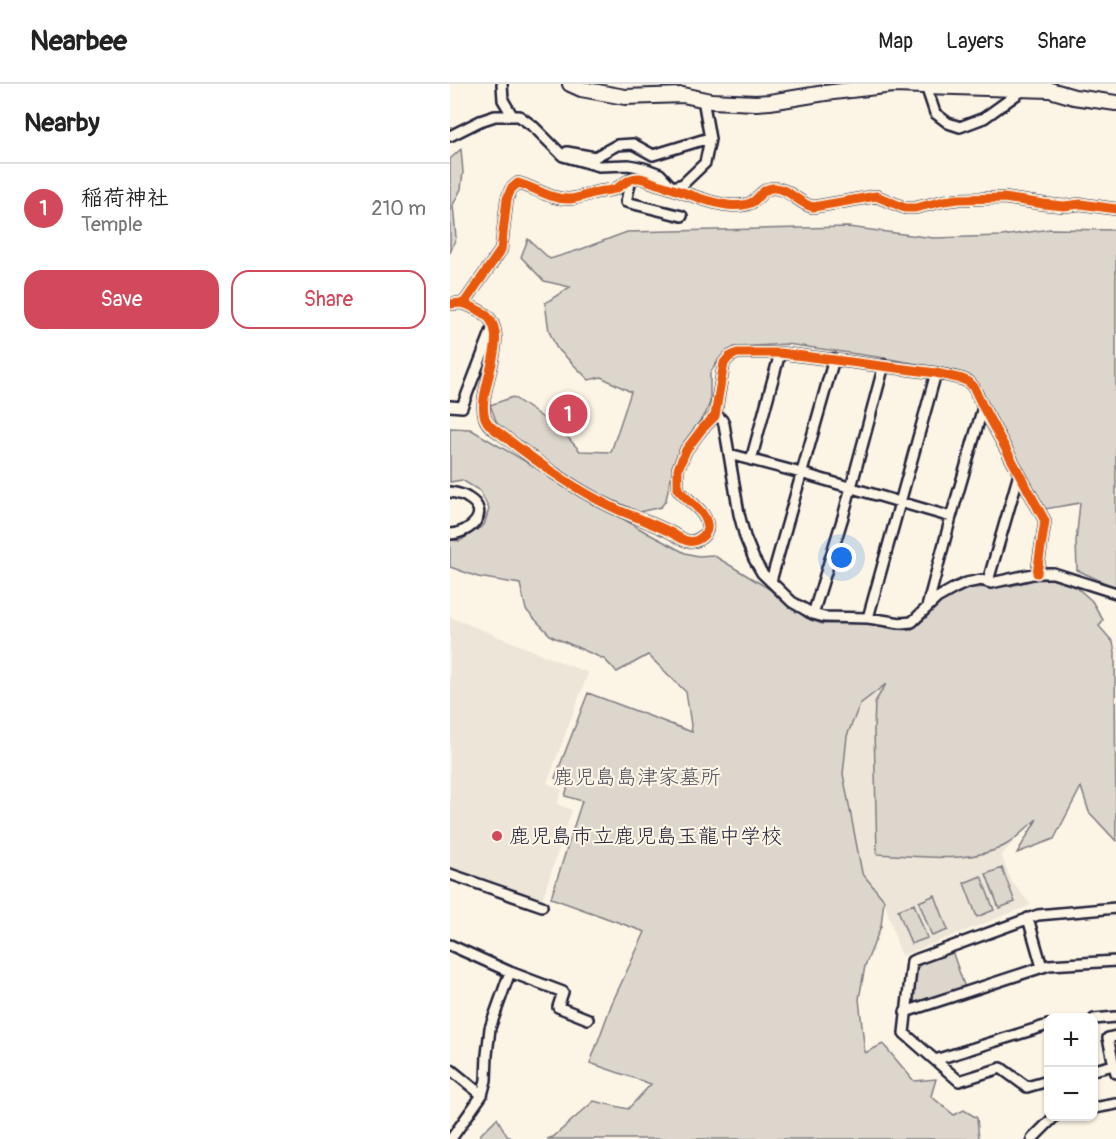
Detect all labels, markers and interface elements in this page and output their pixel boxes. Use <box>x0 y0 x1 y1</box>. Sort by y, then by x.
text: Nearbee <box>30 24 127 59</box>
text: Map <box>878 28 913 55</box>
text: Layers <box>946 28 1004 55</box>
text: Share <box>1037 28 1086 55</box>
text: Nearby <box>24 107 100 139</box>
text: 稲荷神社 <box>81 184 169 212</box>
text: 1 <box>40 196 47 221</box>
text: 210 m <box>371 196 426 221</box>
text: Temple <box>81 212 142 237</box>
button: Save <box>24 270 219 329</box>
button: Share <box>231 270 426 329</box>
pin: 1 <box>548 392 588 436</box>
your location <box>827 543 856 572</box>
park label: 鹿児島島津家墓所 <box>553 764 721 791</box>
place label: 鹿児島市立鹿児島玉龍中学校 <box>509 823 782 850</box>
marker: 鹿児島市立鹿児島玉龍中学校 <box>490 829 504 843</box>
map controls <box>1044 1013 1098 1121</box>
button: + <box>1044 1013 1098 1067</box>
button: − <box>1044 1067 1098 1121</box>

